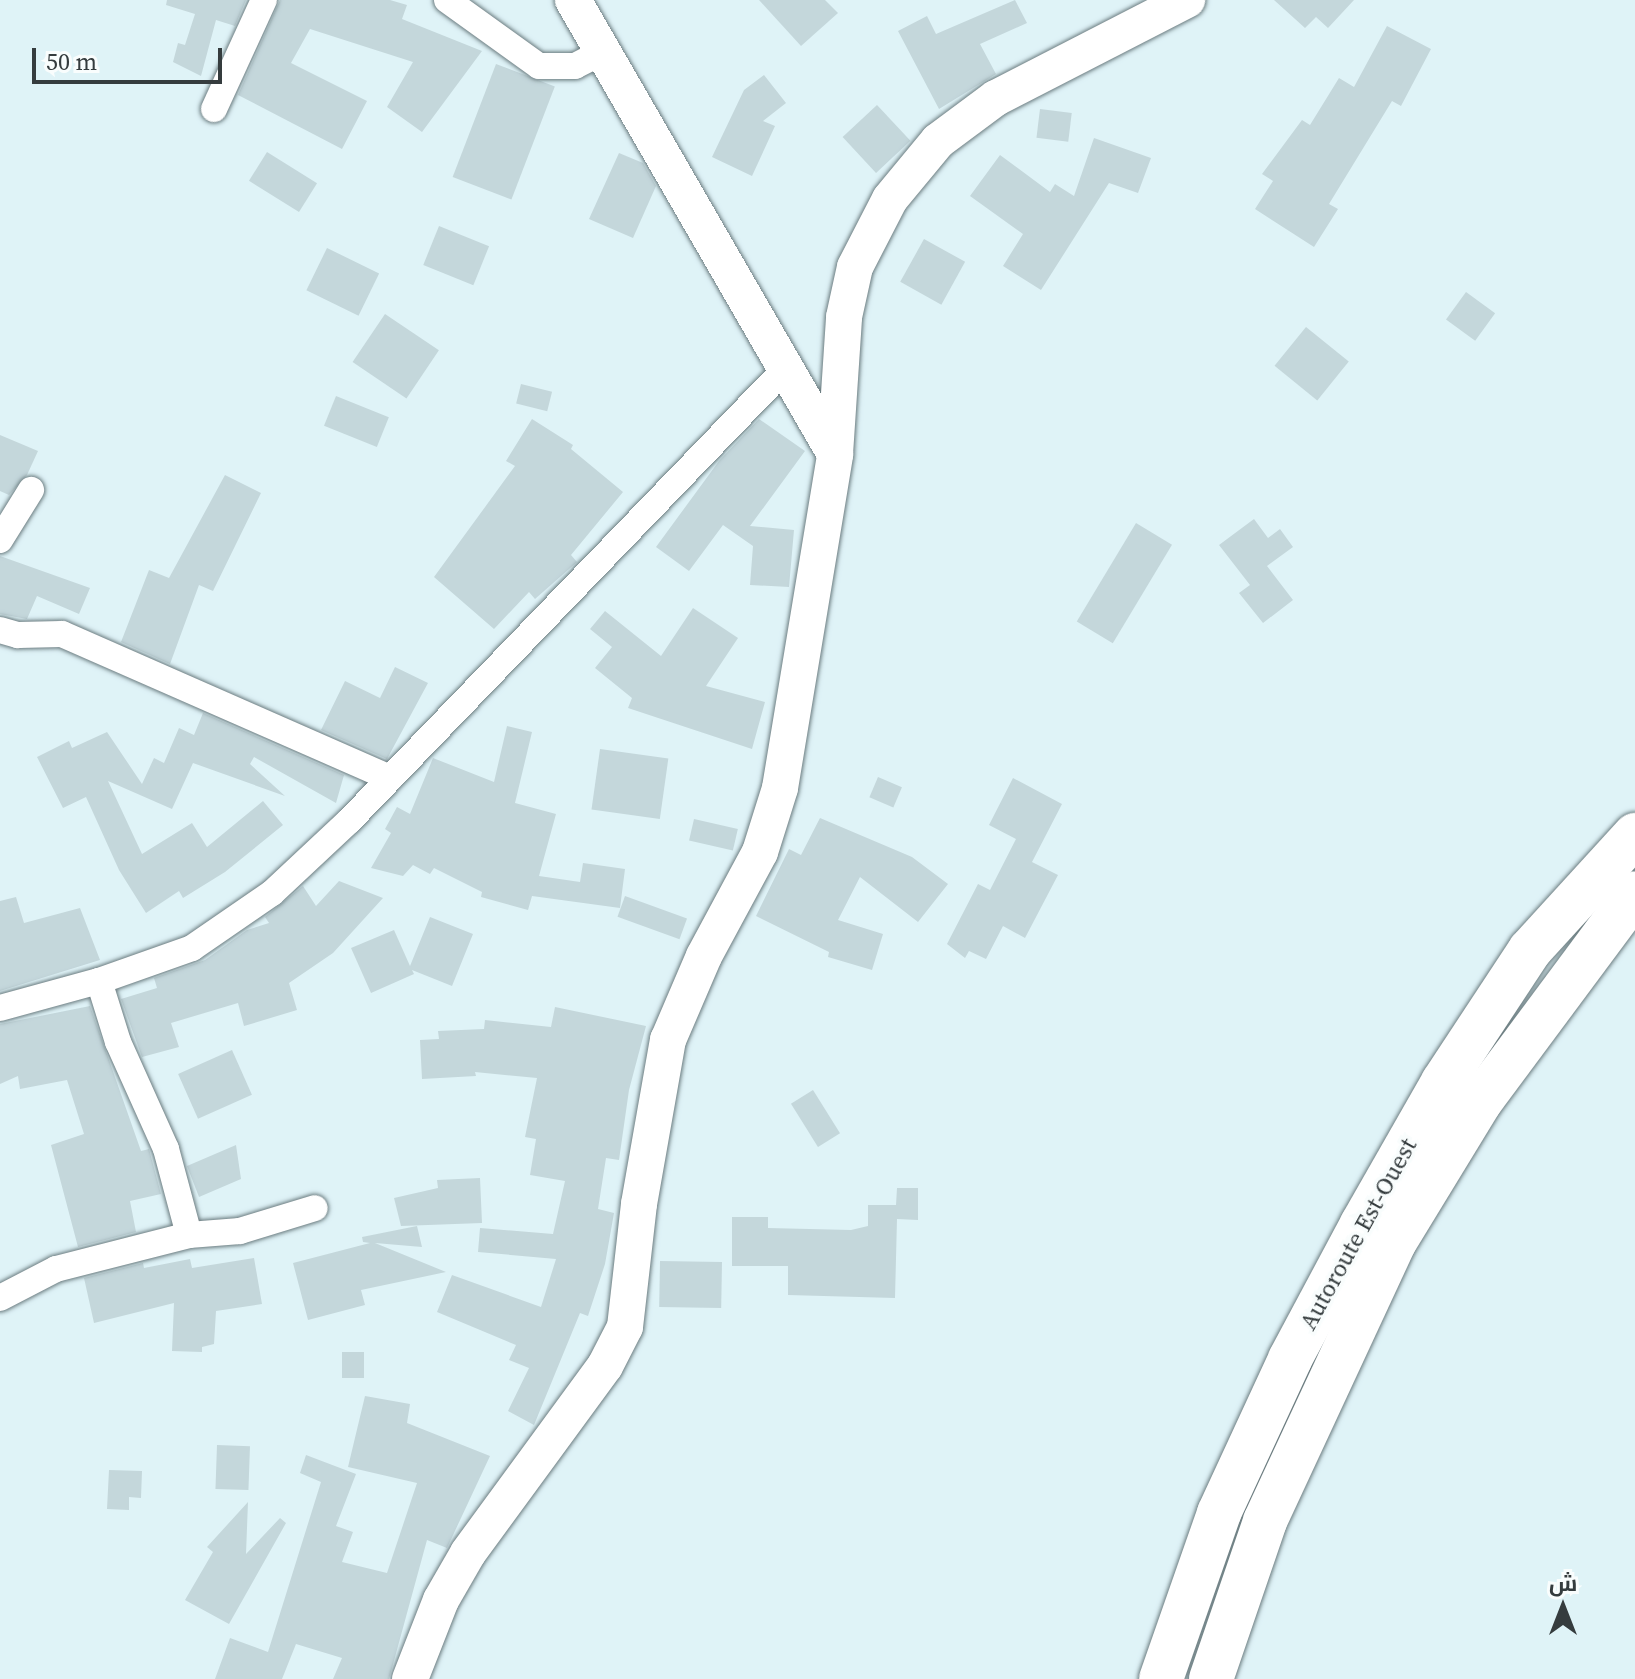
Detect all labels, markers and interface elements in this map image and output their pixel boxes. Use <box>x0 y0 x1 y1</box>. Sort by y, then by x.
scale bar <box>36 32 226 82</box>
text: 50 m <box>46 45 97 78</box>
street label: Autoroute Est-Ouest <box>1293 1133 1423 1335</box>
north arrow <box>1523 1567 1603 1647</box>
text: ش <box>1549 1568 1577 1598</box>

